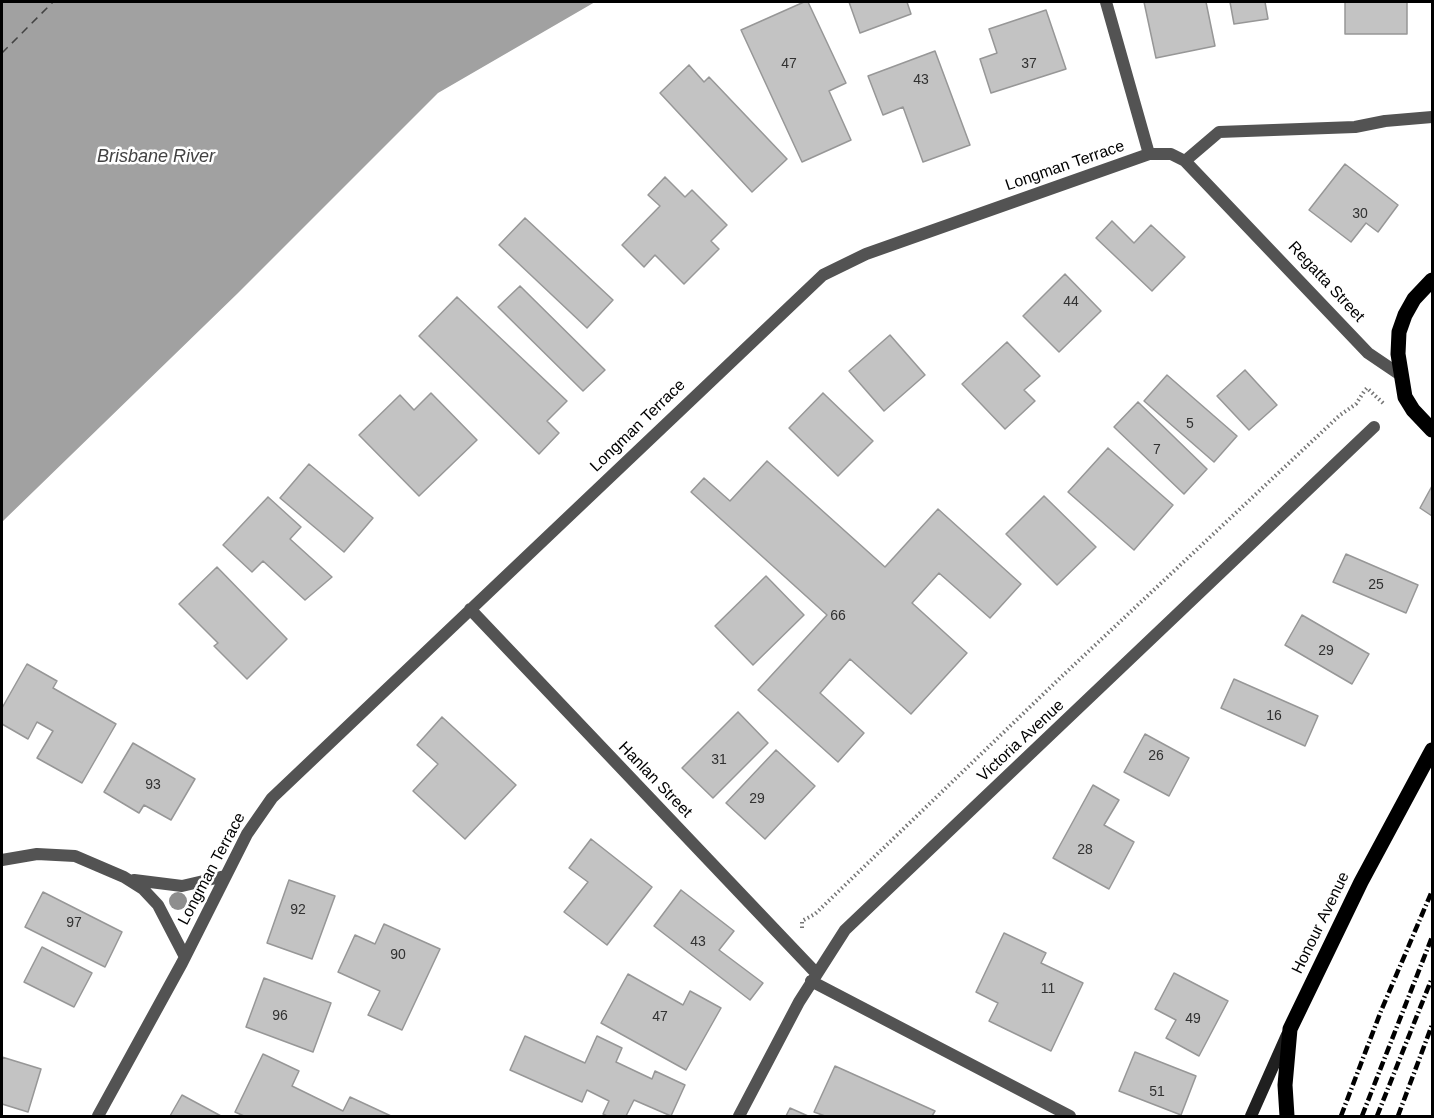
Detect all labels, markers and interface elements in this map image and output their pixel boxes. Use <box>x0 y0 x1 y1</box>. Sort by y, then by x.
house number: 47 <box>781 56 797 72</box>
house number: 37 <box>1021 56 1037 72</box>
house number: 43 <box>913 72 929 88</box>
street label: Longman Terrace <box>1003 137 1127 195</box>
water label: Brisbane River <box>97 146 215 168</box>
house number: 30 <box>1352 206 1368 222</box>
street label: Regatta Street <box>1284 238 1368 326</box>
house number: 44 <box>1063 294 1079 310</box>
street label: Longman Terrace <box>587 376 689 476</box>
house number: 5 <box>1186 416 1194 432</box>
house number: 7 <box>1153 442 1161 458</box>
house number: 25 <box>1368 577 1384 593</box>
house number: 66 <box>830 608 846 624</box>
house number: 29 <box>1318 643 1334 659</box>
street label: Victoria Avenue <box>974 696 1068 786</box>
house number: 16 <box>1266 708 1282 724</box>
street label: Hanlan Street <box>614 738 696 822</box>
house number: 26 <box>1148 748 1164 764</box>
house number: 31 <box>711 752 727 768</box>
house number: 93 <box>145 777 161 793</box>
house number: 29 <box>749 791 765 807</box>
street label: Longman Terrace <box>174 810 250 928</box>
house number: 28 <box>1077 842 1093 858</box>
street label: Honour Avenue <box>1288 869 1354 977</box>
house number: 92 <box>290 902 306 918</box>
house number: 97 <box>66 915 82 931</box>
house number: 43 <box>690 934 706 950</box>
house number: 90 <box>390 947 406 963</box>
house number: 11 <box>1041 981 1055 997</box>
house number: 96 <box>272 1008 288 1024</box>
house number: 47 <box>652 1009 668 1025</box>
house number: 49 <box>1185 1011 1201 1027</box>
house number: 51 <box>1149 1084 1165 1100</box>

